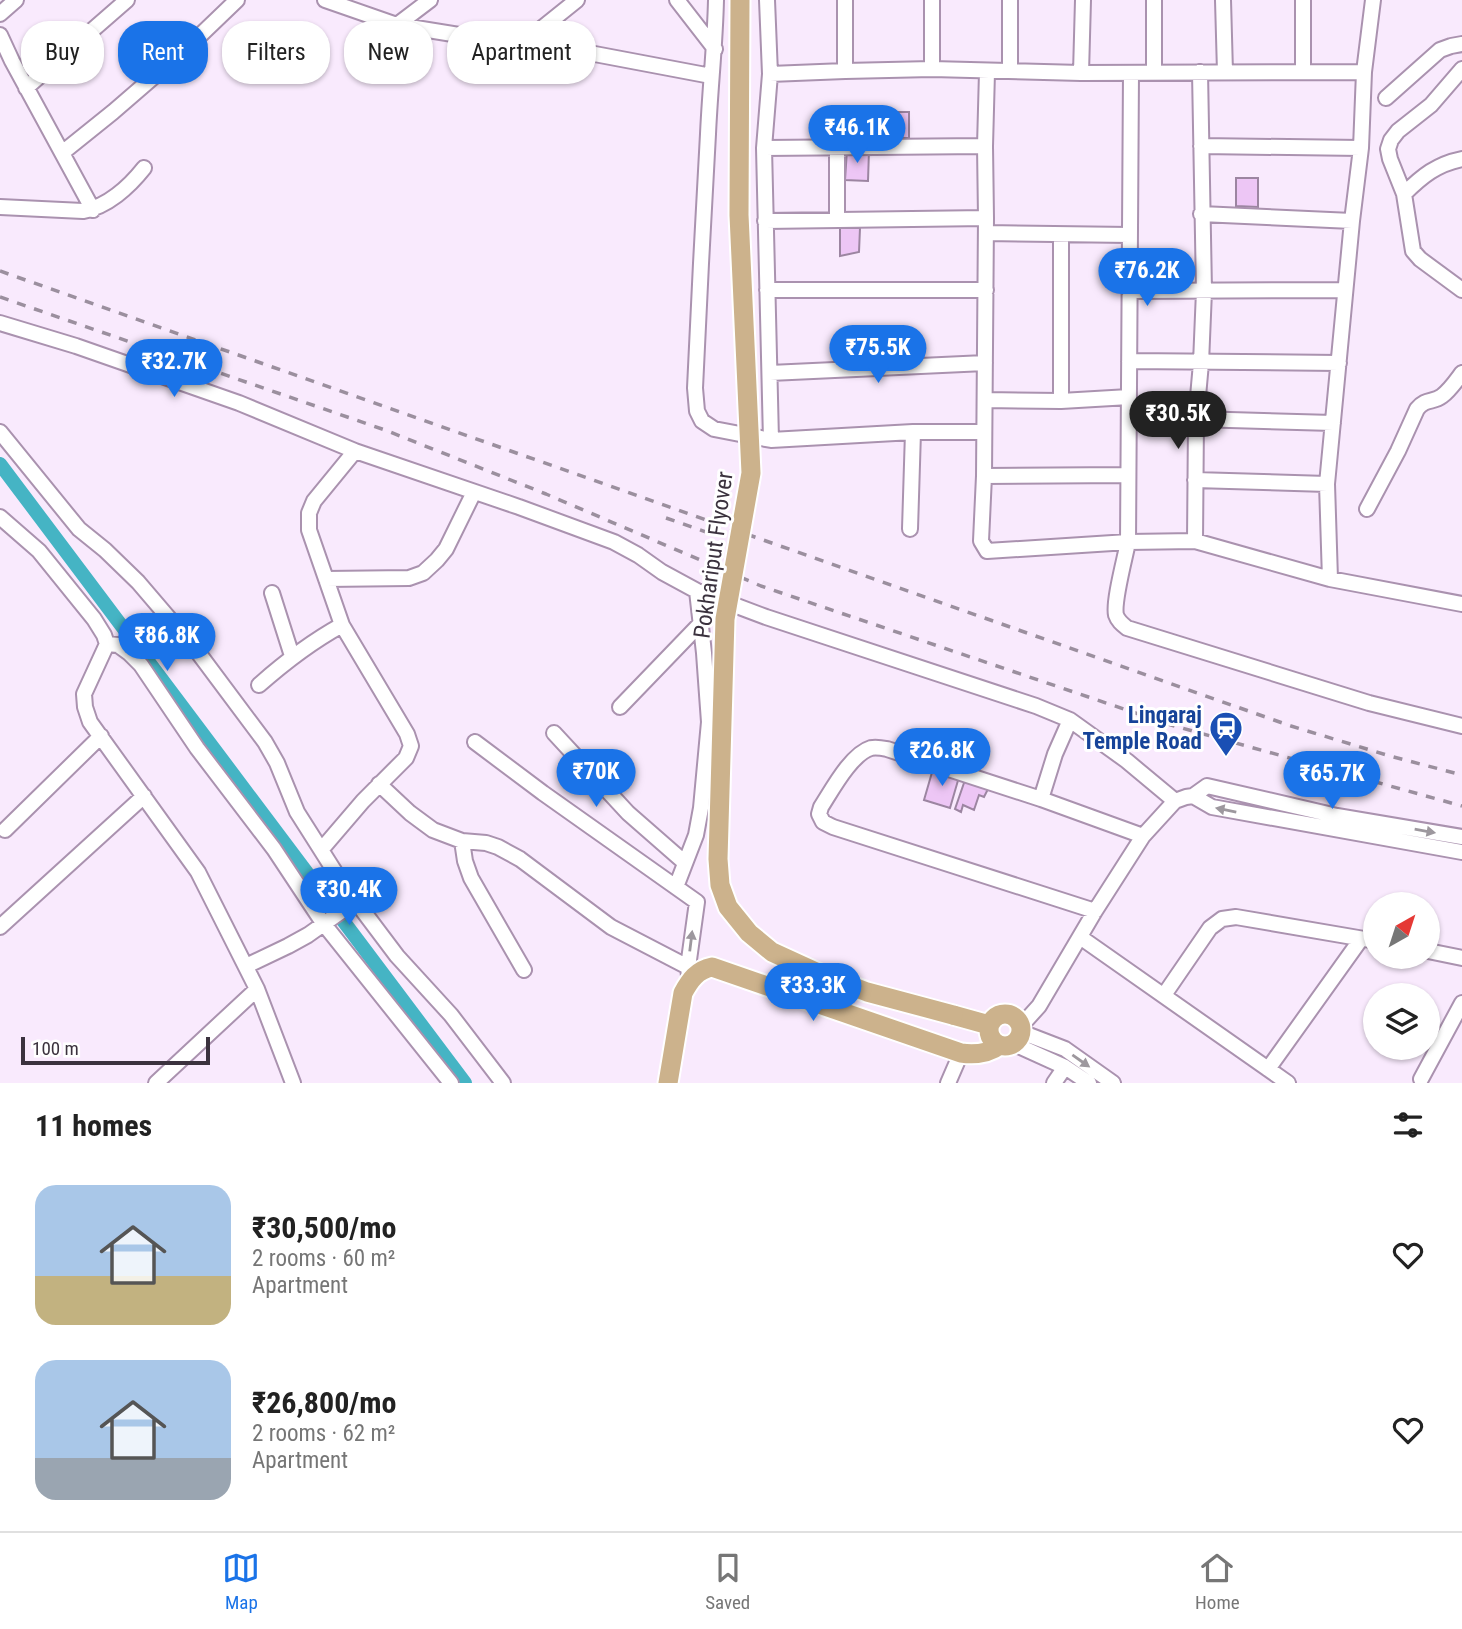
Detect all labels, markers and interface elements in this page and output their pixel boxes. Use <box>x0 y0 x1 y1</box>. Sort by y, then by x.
chip: Buy <box>21 21 104 84</box>
chip: Rent <box>118 21 208 84</box>
chip: Filters <box>222 21 330 84</box>
chip: New <box>344 21 433 84</box>
chip: Apartment <box>447 21 596 84</box>
pin: ₹46.1K <box>800 106 914 165</box>
text: ₹46.1K <box>824 114 890 141</box>
pin: ₹76.2K <box>1090 248 1204 308</box>
text: ₹76.2K <box>1114 257 1180 284</box>
pin: ₹75.5K <box>821 326 935 385</box>
text: ₹75.5K <box>845 334 911 361</box>
pin: ₹32.7K <box>117 340 231 399</box>
text: ₹32.7K <box>141 348 207 375</box>
pin: ₹30.5K <box>1121 392 1235 451</box>
text: ₹30.5K <box>1145 400 1211 427</box>
street label: Pokhariput Flyover <box>688 470 739 640</box>
pin: ₹86.8K <box>110 614 224 673</box>
text: ₹86.8K <box>134 622 200 649</box>
place label: Lingaraj Temple Road <box>1083 702 1202 755</box>
station icon: Lingaraj Temple Road <box>1207 709 1245 758</box>
pin: ₹26.8K <box>885 728 999 788</box>
text: ₹26.8K <box>909 737 975 764</box>
pin: ₹70K <box>555 750 637 809</box>
pin: ₹65.7K <box>1275 752 1389 811</box>
text: ₹70K <box>573 758 619 785</box>
text: ₹65.7K <box>1299 760 1365 787</box>
one-way arrow <box>1215 804 1237 815</box>
one-way arrow <box>1414 826 1436 837</box>
pin: ₹30.4K <box>292 867 406 927</box>
text: ₹30.4K <box>316 876 382 903</box>
north arrow <box>1363 892 1440 970</box>
map controls <box>1363 892 1440 1060</box>
one-way arrow <box>686 930 697 952</box>
pin: ₹33.3K <box>756 964 870 1023</box>
text: ₹33.3K <box>780 972 846 999</box>
button: layers <box>1363 983 1440 1060</box>
scale bar <box>21 1034 210 1066</box>
text: 100 m <box>32 1037 79 1060</box>
one-way arrow <box>1072 1054 1091 1067</box>
icon: filters <box>1389 1106 1427 1144</box>
text: 11 homes <box>35 1108 152 1143</box>
text: ₹30,500/mo <box>252 1210 396 1245</box>
icon: home <box>91 1213 175 1297</box>
icon: heart <box>1389 1236 1427 1274</box>
text: 2 rooms · 60 m² <box>252 1245 395 1272</box>
text: Apartment <box>252 1272 348 1299</box>
text: ₹26,800/mo <box>252 1385 396 1420</box>
icon: home <box>91 1388 175 1472</box>
icon: heart <box>1389 1411 1427 1449</box>
text: 2 rooms · 62 m² <box>252 1420 395 1447</box>
text: Apartment <box>252 1447 348 1474</box>
tab: Map <box>222 1549 260 1614</box>
tab: Saved <box>705 1549 750 1614</box>
tab: Home <box>1195 1549 1240 1614</box>

